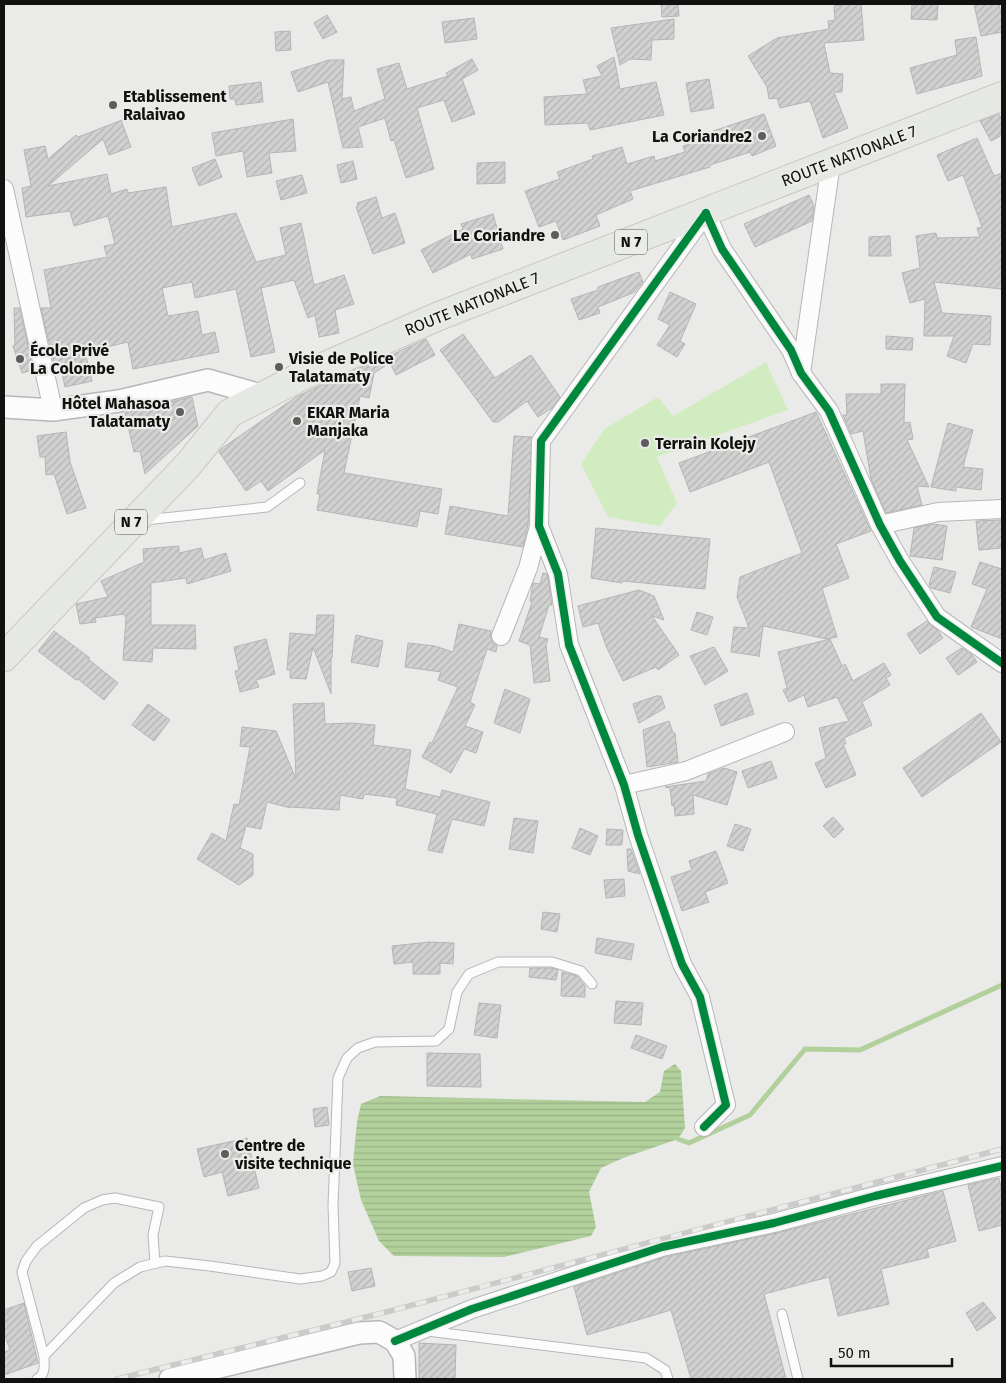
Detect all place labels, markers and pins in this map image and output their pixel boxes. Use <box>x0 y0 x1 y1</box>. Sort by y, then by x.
place label: Etablissement Ralaivao <box>123 87 227 124</box>
marker: Etablissement Ralaivao <box>107 99 119 111</box>
place label: La Coriandre2 <box>652 127 752 146</box>
marker: La Coriandre2 <box>756 130 768 142</box>
place label: Le Coriandre <box>453 226 545 245</box>
marker: Le Coriandre <box>549 229 561 241</box>
place label: École Privé La Colombe <box>30 340 115 378</box>
place label: Visie de Police Talatamaty <box>288 349 394 386</box>
marker: École Privé La Colombe <box>14 353 26 365</box>
marker: Visie de Police Talatamaty <box>273 361 285 373</box>
place label: Hôtel Mahasoa Talatamaty <box>62 394 171 431</box>
place label: EKAR Maria Manjaka <box>307 403 390 440</box>
marker: Hôtel Mahasoa Talatamaty <box>174 406 186 418</box>
marker: EKAR Maria Manjaka <box>291 415 303 427</box>
place label: Terrain Kolejy <box>655 434 756 453</box>
marker: Terrain Kolejy <box>639 437 651 449</box>
place label: Centre de visite technique <box>234 1136 352 1173</box>
marker: Centre de visite technique <box>219 1148 231 1160</box>

